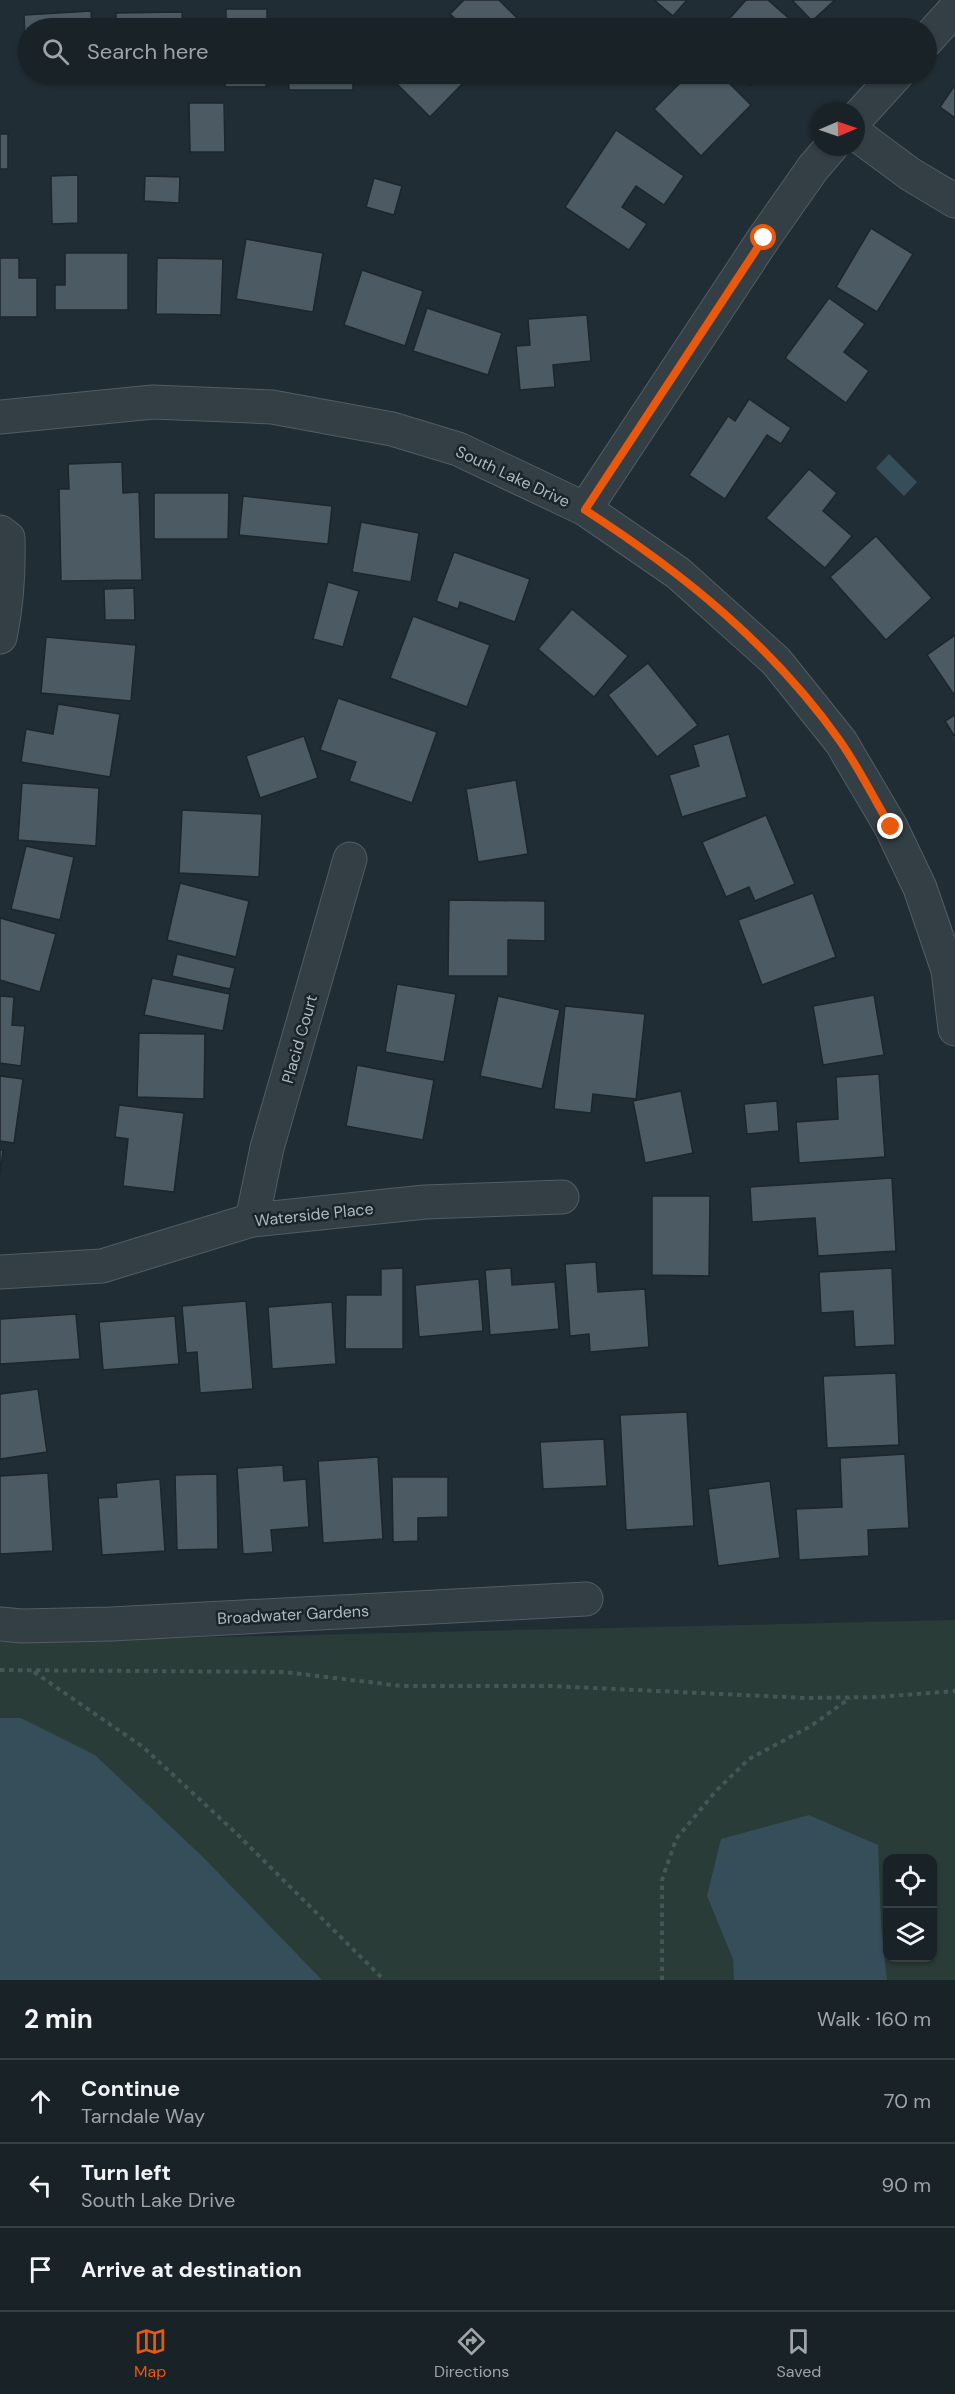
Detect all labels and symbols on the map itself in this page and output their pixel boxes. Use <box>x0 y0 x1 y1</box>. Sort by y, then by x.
north arrow <box>811 102 865 156</box>
route start <box>750 224 776 250</box>
street label: South Lake Drive <box>452 441 573 512</box>
route end <box>877 813 903 839</box>
street label: Placid Court <box>277 992 322 1086</box>
street label: Waterside Place <box>254 1198 374 1231</box>
street label: Broadwater Gardens <box>217 1600 369 1629</box>

